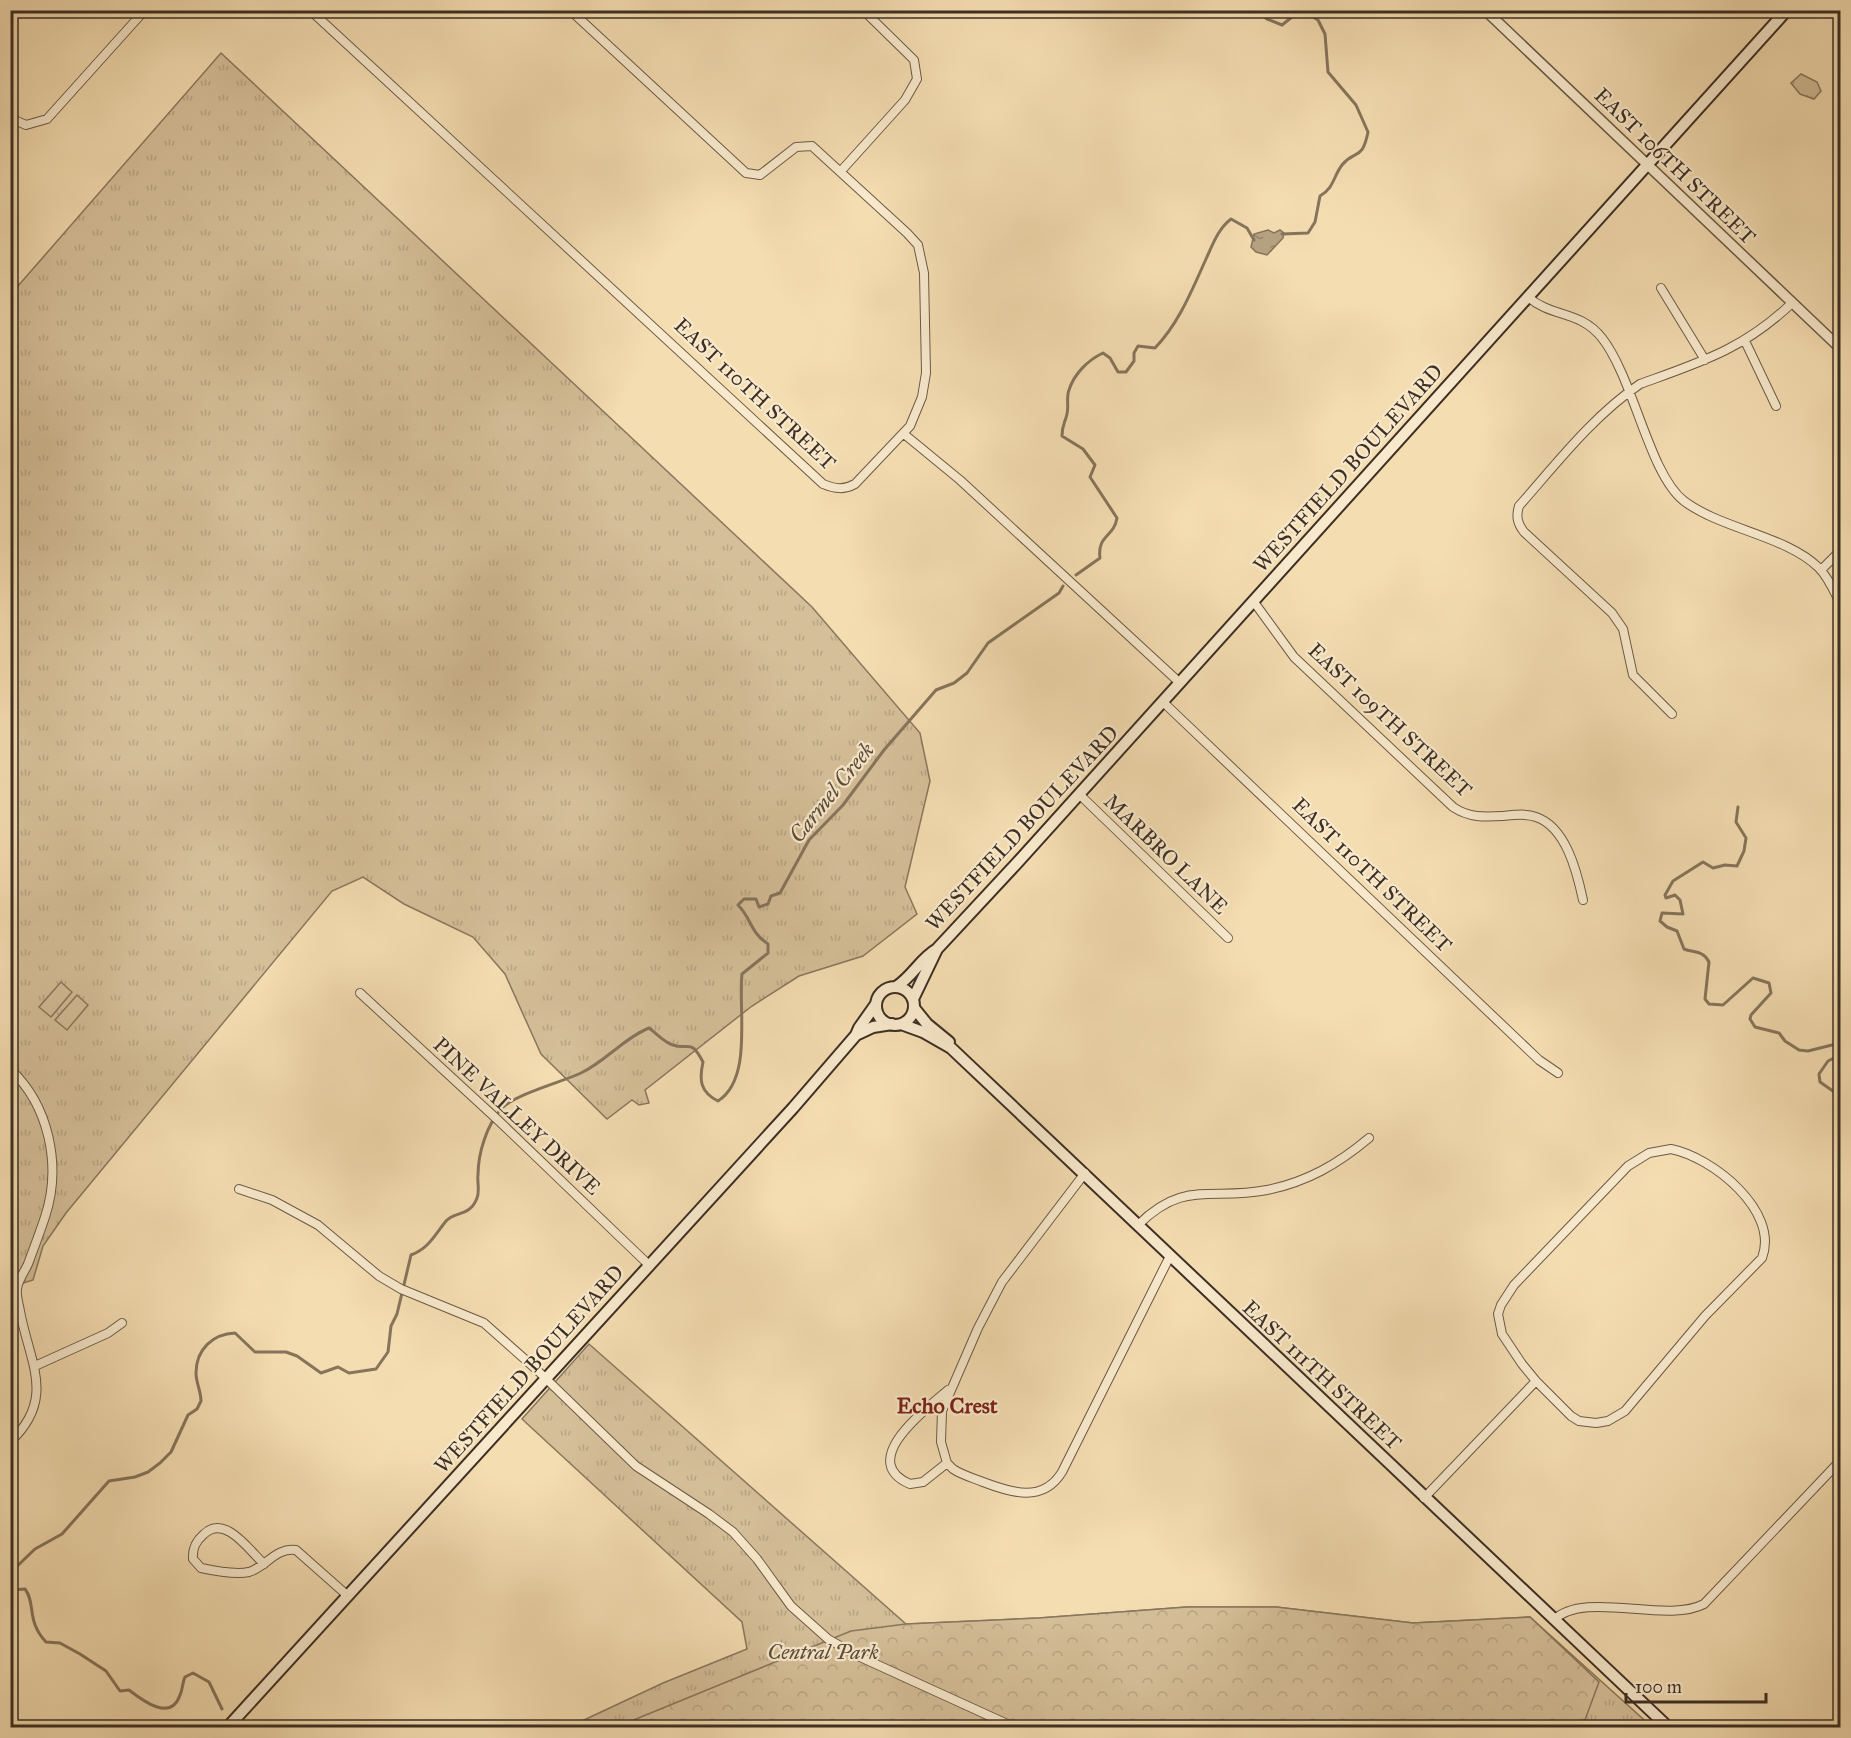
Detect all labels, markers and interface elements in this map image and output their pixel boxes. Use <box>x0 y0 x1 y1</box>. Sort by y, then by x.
street label: EAST 106TH STREET <box>1589 82 1761 250</box>
street label: EAST 110TH STREET <box>669 312 841 476</box>
street label: WESTFIELD BOULEVARD <box>1248 359 1448 577</box>
street label: EAST 109TH STREET <box>1303 637 1477 803</box>
street label: WESTFIELD BOULEVARD <box>920 720 1124 936</box>
water label: Carmel Creek <box>783 737 880 848</box>
street label: MARBRO LANE <box>1099 788 1233 920</box>
street label: EAST 110TH STREET <box>1287 792 1457 958</box>
street label: PINE VALLEY DRIVE <box>428 1032 606 1200</box>
street label: WESTFIELD BOULEVARD <box>429 1260 629 1478</box>
street label: EAST 111TH STREET <box>1237 1295 1407 1455</box>
district label: Echo Crest <box>896 1392 998 1419</box>
park label: Central Park <box>767 1639 879 1665</box>
scale bar <box>1626 1666 1766 1704</box>
text: 100 m <box>1635 1676 1682 1698</box>

